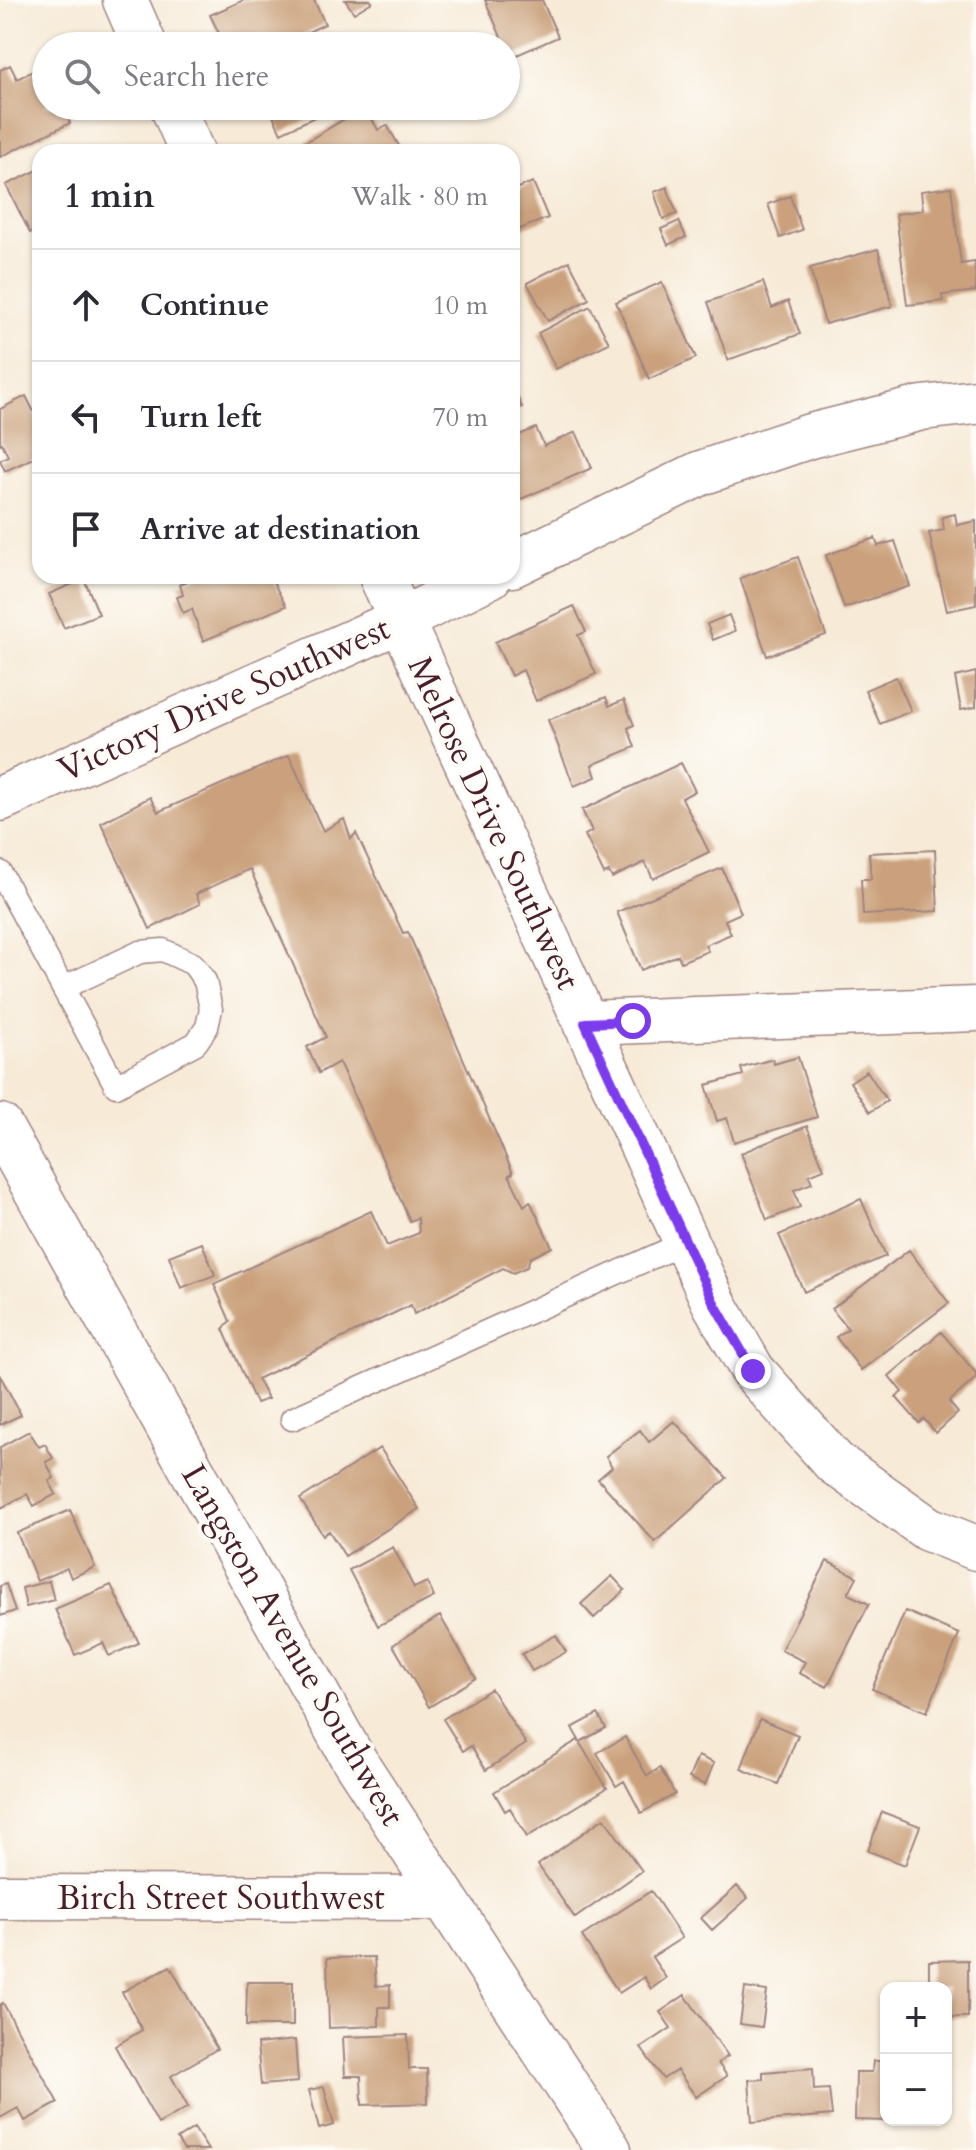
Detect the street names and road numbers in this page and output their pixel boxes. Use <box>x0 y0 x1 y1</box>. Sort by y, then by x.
street label: Victory Drive Southwest <box>51 605 397 793</box>
street label: Melrose Drive Southwest <box>397 649 592 997</box>
street label: Langston Avenue Southwest <box>171 1456 416 1834</box>
street label: Birch Street Southwest <box>57 1875 385 1921</box>

